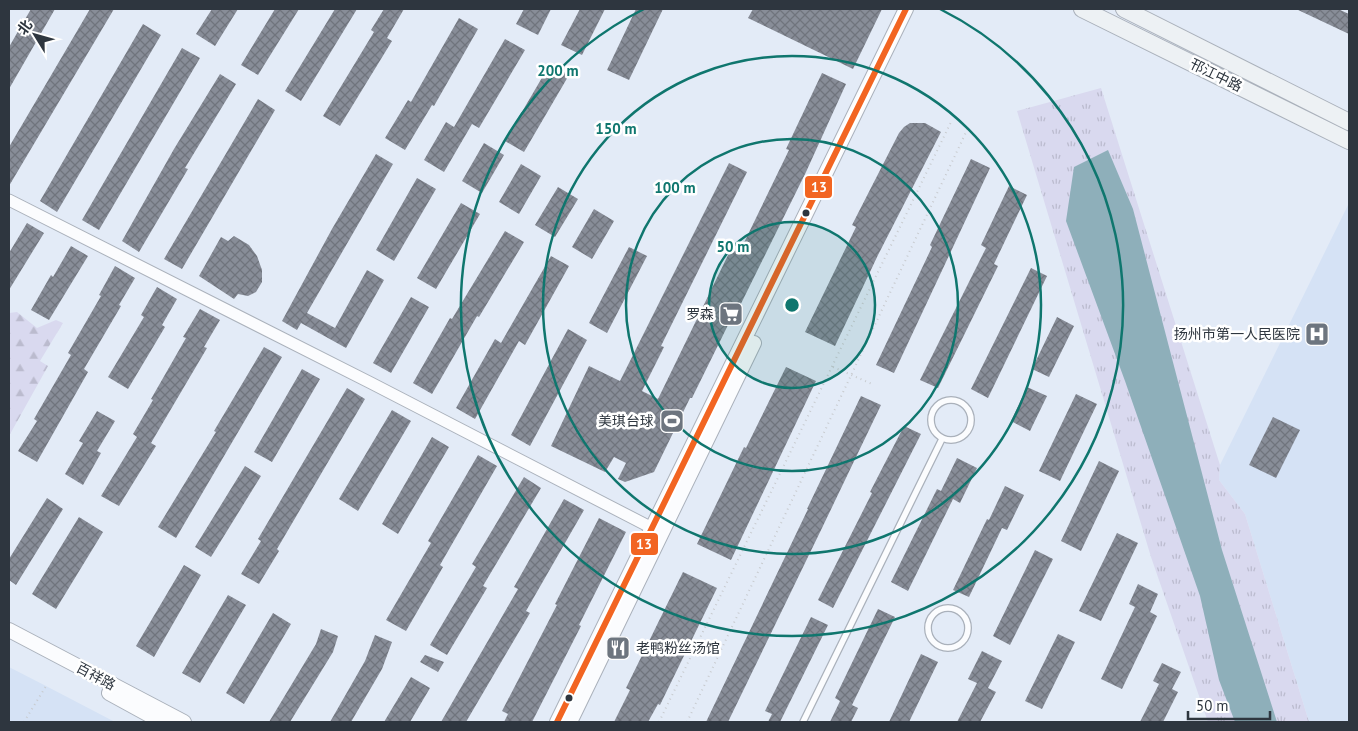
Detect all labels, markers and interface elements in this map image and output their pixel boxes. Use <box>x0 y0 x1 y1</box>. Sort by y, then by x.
north arrow <box>10 10 60 60</box>
text: 北 <box>13 16 36 38</box>
street label: 邗江中路 <box>1187 55 1245 95</box>
text: 200 m <box>537 61 579 80</box>
text: 150 m <box>595 119 637 138</box>
line badge: 13 <box>804 175 833 199</box>
text: 100 m <box>654 178 696 197</box>
text: 13 <box>811 178 827 196</box>
unlabelled marker <box>801 208 811 218</box>
text: 50 m <box>717 237 749 256</box>
centre of rings <box>783 296 801 314</box>
supermarket icon: 罗森 <box>718 301 744 327</box>
place label: 罗森 <box>686 305 714 323</box>
hospital icon: 扬州市第一人民医院 <box>1304 321 1330 347</box>
place label: 扬州市第一人民医院 <box>1174 325 1300 343</box>
sports icon: 美琪台球 <box>659 408 685 434</box>
place label: 美琪台球 <box>598 412 654 430</box>
line badge: 13 <box>630 532 659 556</box>
text: 13 <box>636 535 652 553</box>
restaurant icon: 老鸭粉丝汤馆 <box>605 635 631 661</box>
place label: 老鸭粉丝汤馆 <box>636 639 720 657</box>
street label: 百祥路 <box>73 658 119 694</box>
scale bar <box>1188 688 1270 720</box>
unlabelled marker <box>564 693 574 703</box>
text: 50 m <box>1196 696 1229 715</box>

